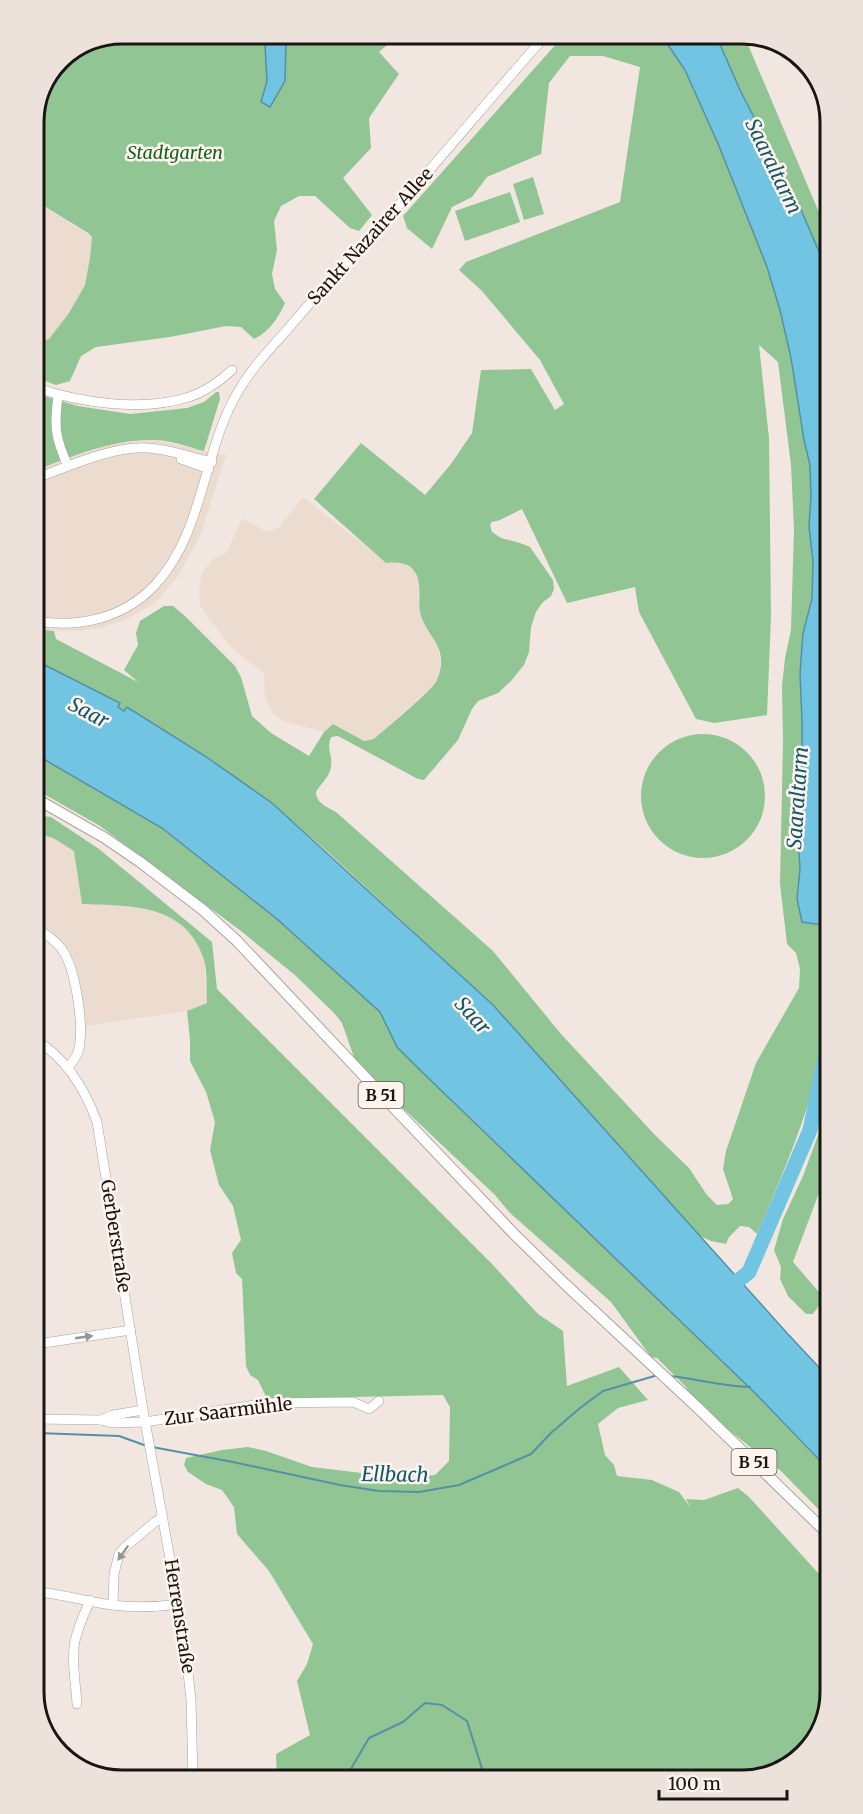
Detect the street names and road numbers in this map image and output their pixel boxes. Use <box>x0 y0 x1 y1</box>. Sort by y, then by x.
street label: Sankt Nazairer Allee <box>302 163 438 309</box>
road number: B 51 <box>358 1082 404 1108</box>
street label: Gerberstraße <box>96 1178 136 1294</box>
street label: Zur Saarmühle <box>163 1392 293 1430</box>
road number: B 51 <box>732 1449 777 1475</box>
street label: Herrenstraße <box>160 1557 200 1675</box>

